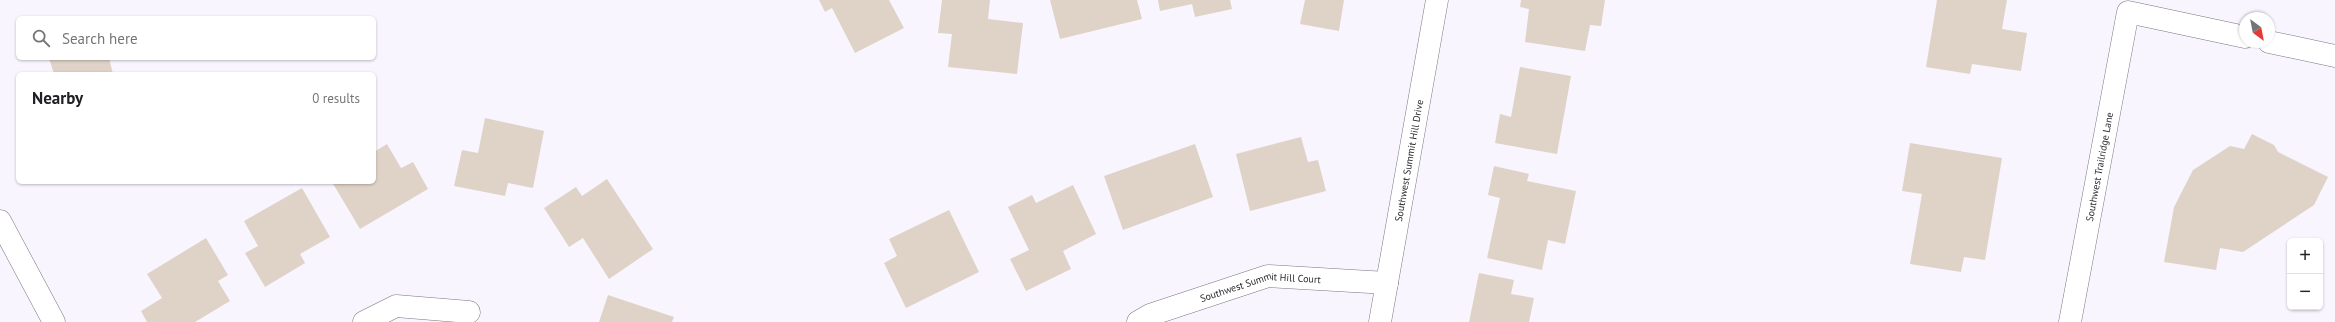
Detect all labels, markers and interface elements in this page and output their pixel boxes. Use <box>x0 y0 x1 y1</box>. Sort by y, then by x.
north arrow <box>2239 12 2275 48</box>
search box <box>16 16 376 60</box>
icon: search <box>30 27 52 49</box>
text: Search here <box>62 29 138 48</box>
text: Nearby <box>32 87 83 109</box>
text: 0 results <box>312 90 360 107</box>
street label: Southwest Summit Hill Drive <box>1391 98 1426 223</box>
street label: Southwest Trailridge Lane <box>2082 111 2116 222</box>
map controls <box>2287 238 2323 310</box>
button: + <box>2287 238 2323 274</box>
street label: Southwest Summit Hill Court <box>1198 269 1322 305</box>
button: − <box>2287 274 2323 310</box>

